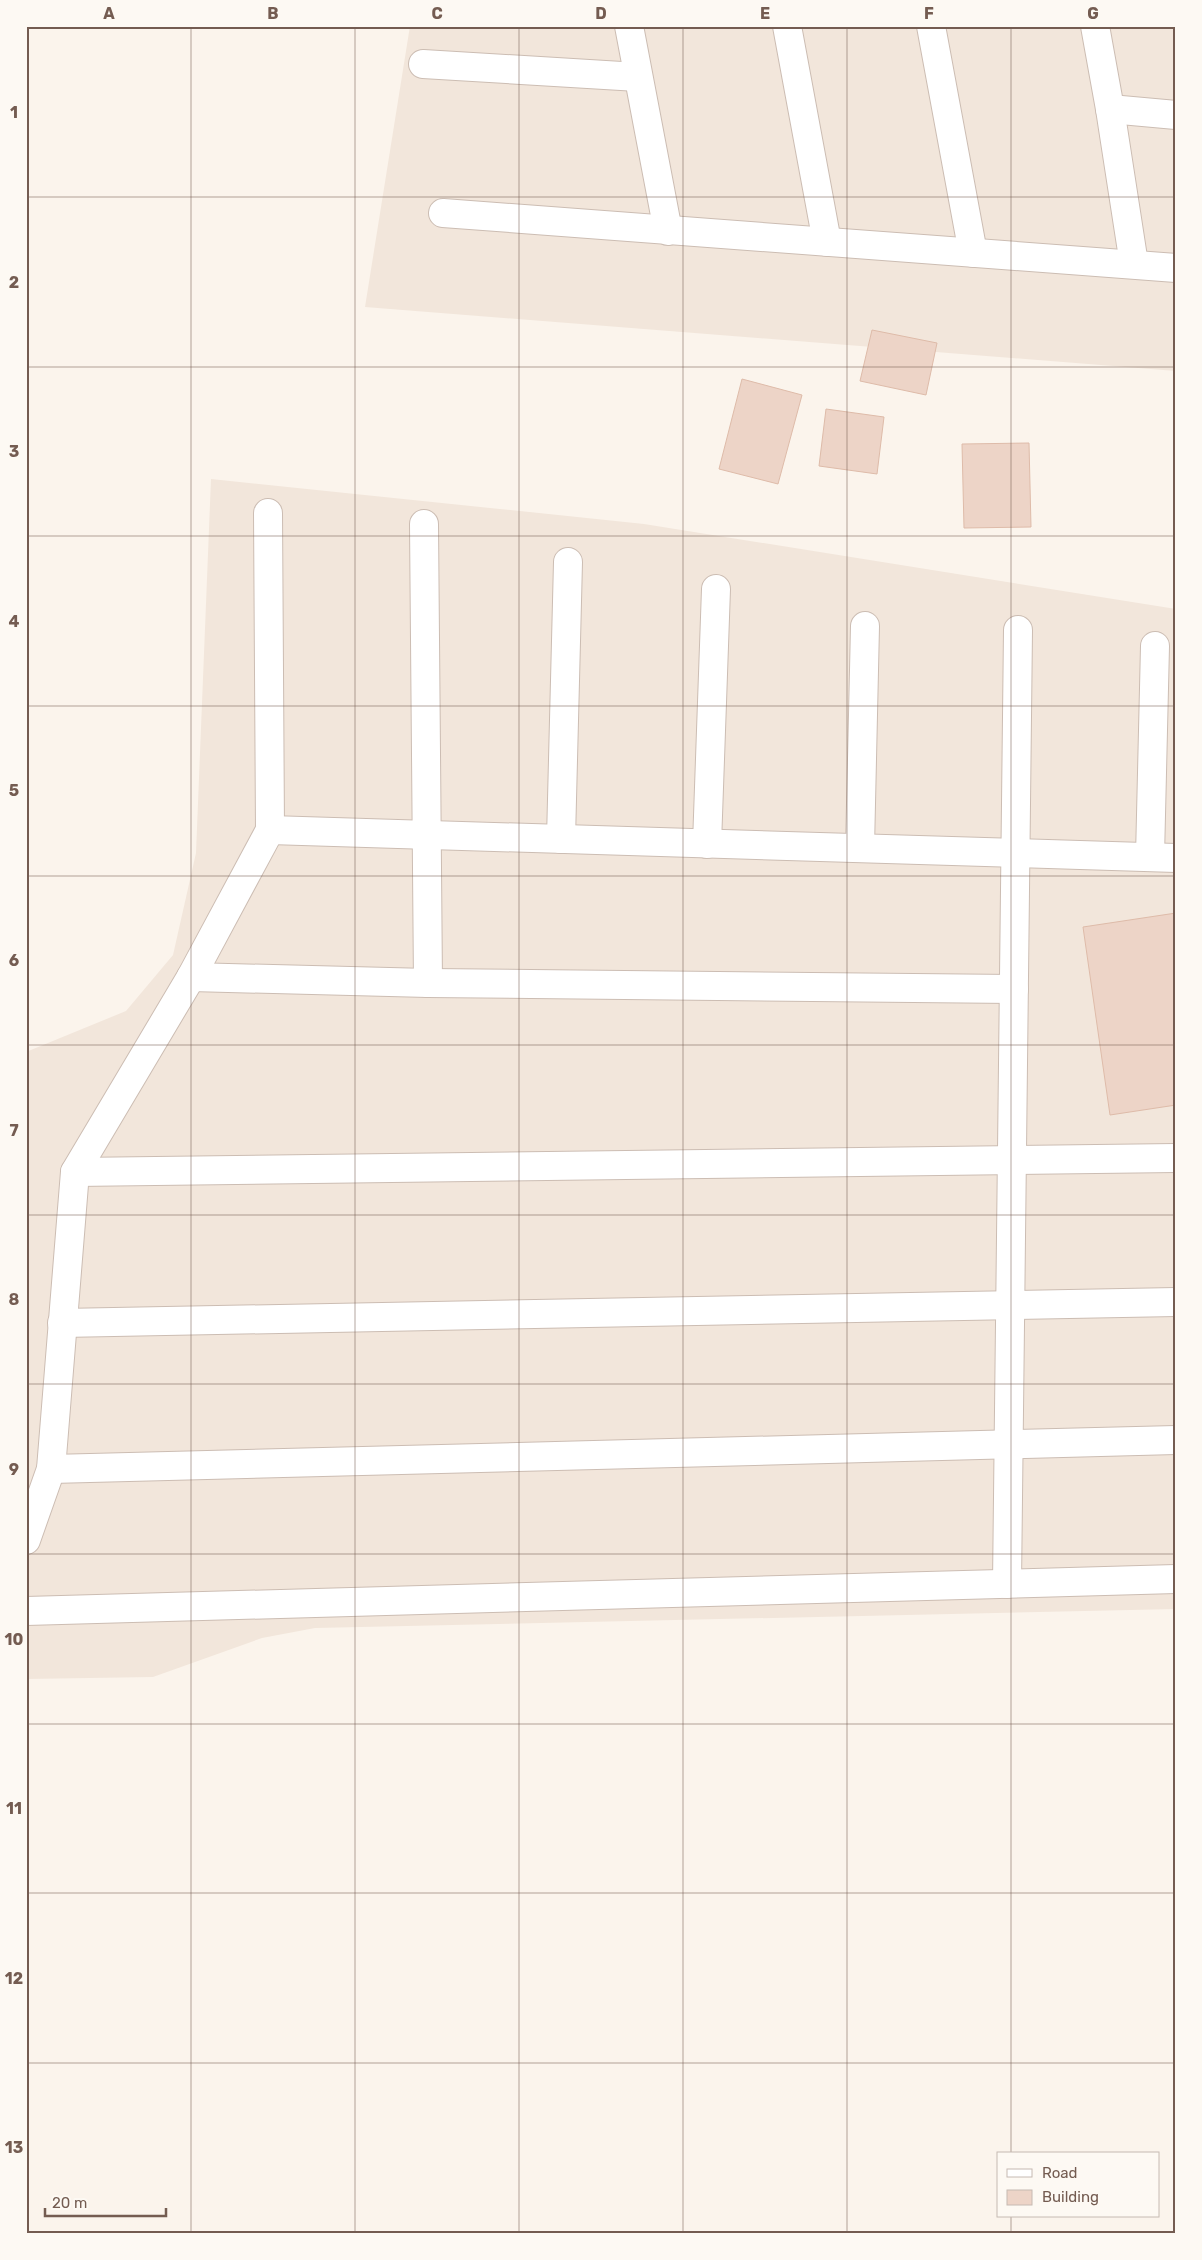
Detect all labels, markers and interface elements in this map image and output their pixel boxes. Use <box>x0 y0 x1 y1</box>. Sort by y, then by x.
text: A <box>103 4 115 23</box>
text: B <box>267 4 279 23</box>
text: C <box>431 4 443 23</box>
text: D <box>595 4 607 23</box>
text: E <box>760 4 770 23</box>
text: F <box>924 4 934 23</box>
text: G <box>1087 4 1099 23</box>
text: 1 <box>10 103 18 122</box>
text: 2 <box>9 273 19 292</box>
text: 3 <box>9 442 19 461</box>
text: 4 <box>9 612 20 631</box>
text: 5 <box>9 781 19 800</box>
text: 6 <box>9 951 19 970</box>
text: 7 <box>9 1121 19 1140</box>
text: 8 <box>9 1290 20 1309</box>
text: 9 <box>9 1460 19 1479</box>
text: 10 <box>5 1630 24 1649</box>
text: 11 <box>6 1799 22 1818</box>
text: 12 <box>5 1969 23 1988</box>
text: 13 <box>5 2138 23 2157</box>
legend <box>997 2152 1160 2218</box>
text: Road <box>1042 2164 1078 2182</box>
scale bar <box>45 2185 166 2217</box>
text: Building <box>1042 2188 1099 2206</box>
text: 20 m <box>52 2194 87 2212</box>

